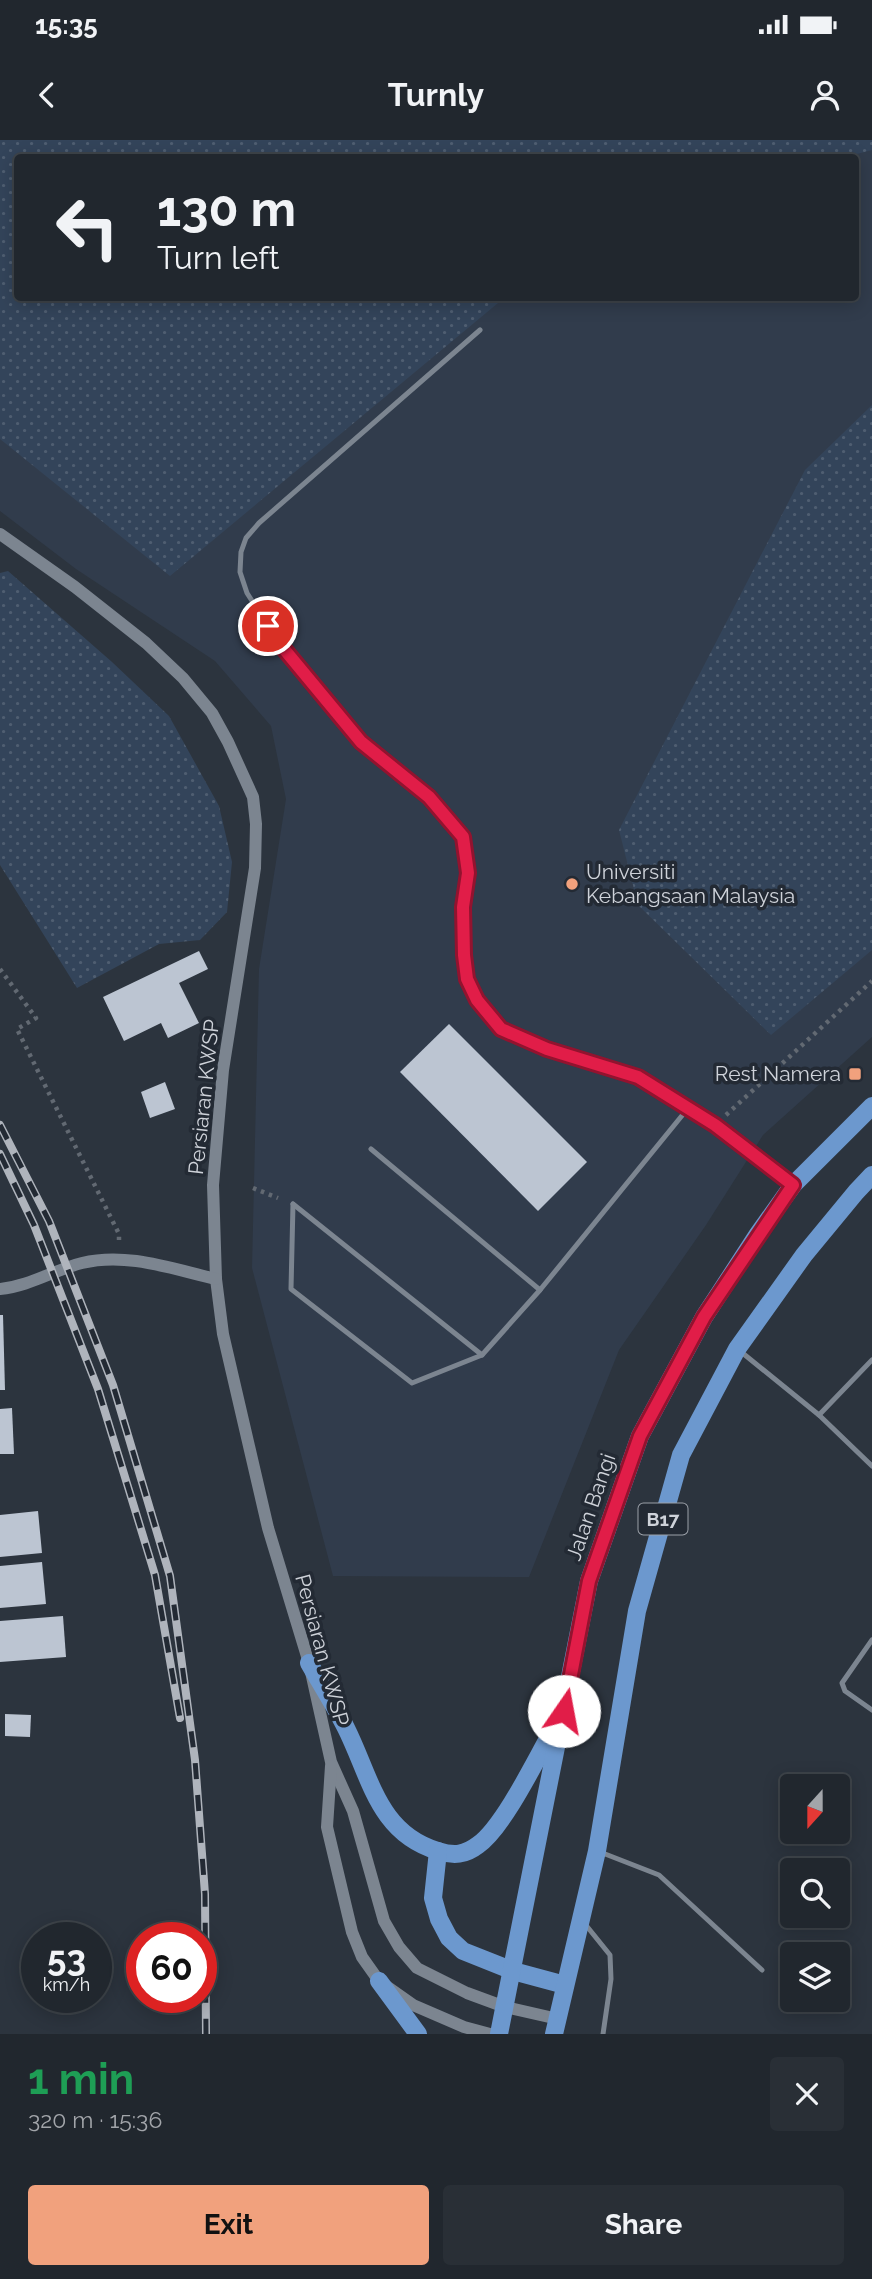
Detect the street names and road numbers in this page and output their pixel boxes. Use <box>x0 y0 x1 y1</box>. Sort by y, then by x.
street label: Persiaran KWSP <box>183 1018 224 1176</box>
street label: Jalan Bangi <box>561 1450 620 1564</box>
road number: B17 <box>638 1504 688 1534</box>
street label: Persiaran KWSP <box>290 1571 355 1728</box>

